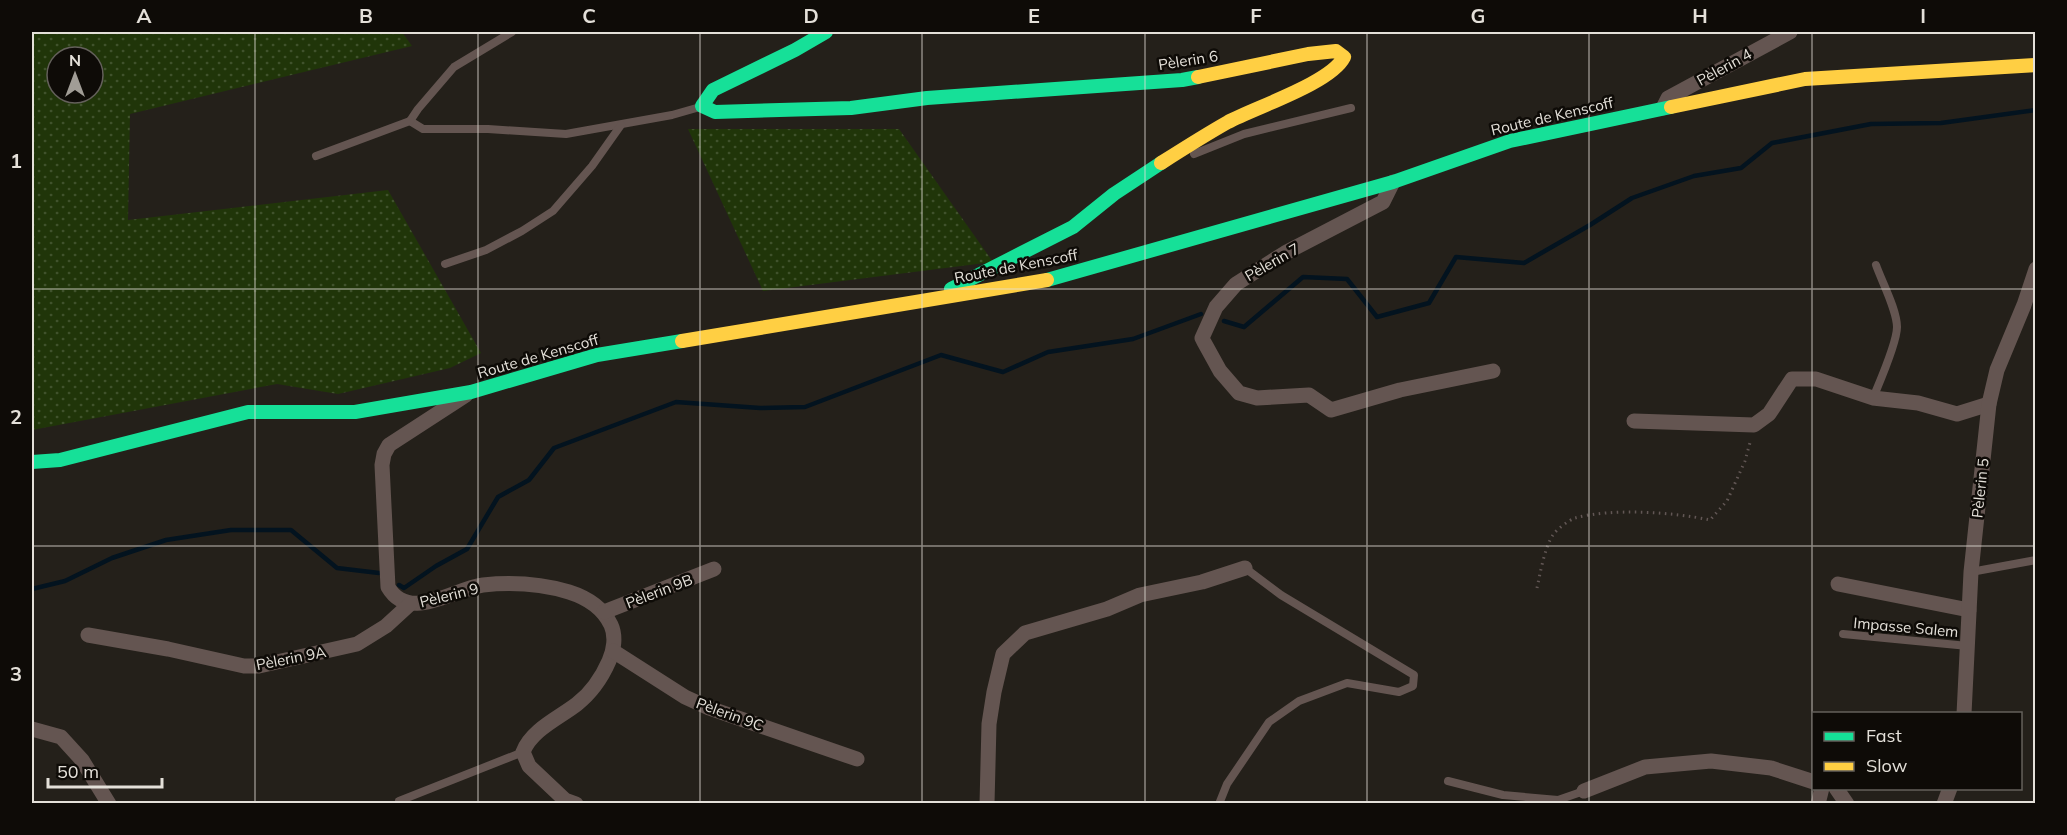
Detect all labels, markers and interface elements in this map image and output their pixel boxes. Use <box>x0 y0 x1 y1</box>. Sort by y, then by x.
text: A <box>137 3 152 28</box>
text: B <box>359 3 373 28</box>
text: C <box>582 3 596 28</box>
text: D <box>803 3 819 28</box>
text: E <box>1028 3 1040 28</box>
text: F <box>1250 3 1262 28</box>
text: G <box>1471 3 1485 28</box>
text: H <box>1692 3 1708 28</box>
text: I <box>1920 3 1926 28</box>
street label: Pèlerin 4 <box>1693 44 1755 90</box>
north arrow <box>45 45 105 105</box>
street label: Pèlerin 6 <box>1157 46 1219 74</box>
text: N <box>69 50 81 70</box>
street label: Route de Kenscoff <box>1489 92 1616 139</box>
text: 1 <box>10 148 22 173</box>
street label: Pèlerin 7 <box>1241 239 1303 285</box>
street label: Route de Kenscoff <box>953 245 1080 287</box>
street label: Route de Kenscoff <box>475 329 602 382</box>
text: 2 <box>10 404 22 429</box>
street label: Pèlerin 5 <box>1967 457 1993 519</box>
street label: Pèlerin 9B <box>623 570 695 612</box>
street label: Pèlerin 9 <box>418 579 480 611</box>
street label: Impasse Salem <box>1853 613 1959 641</box>
street label: Pèlerin 9A <box>254 642 328 674</box>
text: 3 <box>10 661 22 686</box>
street label: Pèlerin 9C <box>694 693 766 735</box>
legend <box>1812 712 2022 790</box>
text: Fast <box>1866 724 1902 747</box>
scale bar <box>48 751 162 789</box>
text: Slow <box>1866 754 1908 777</box>
text: 50 m <box>57 760 99 783</box>

